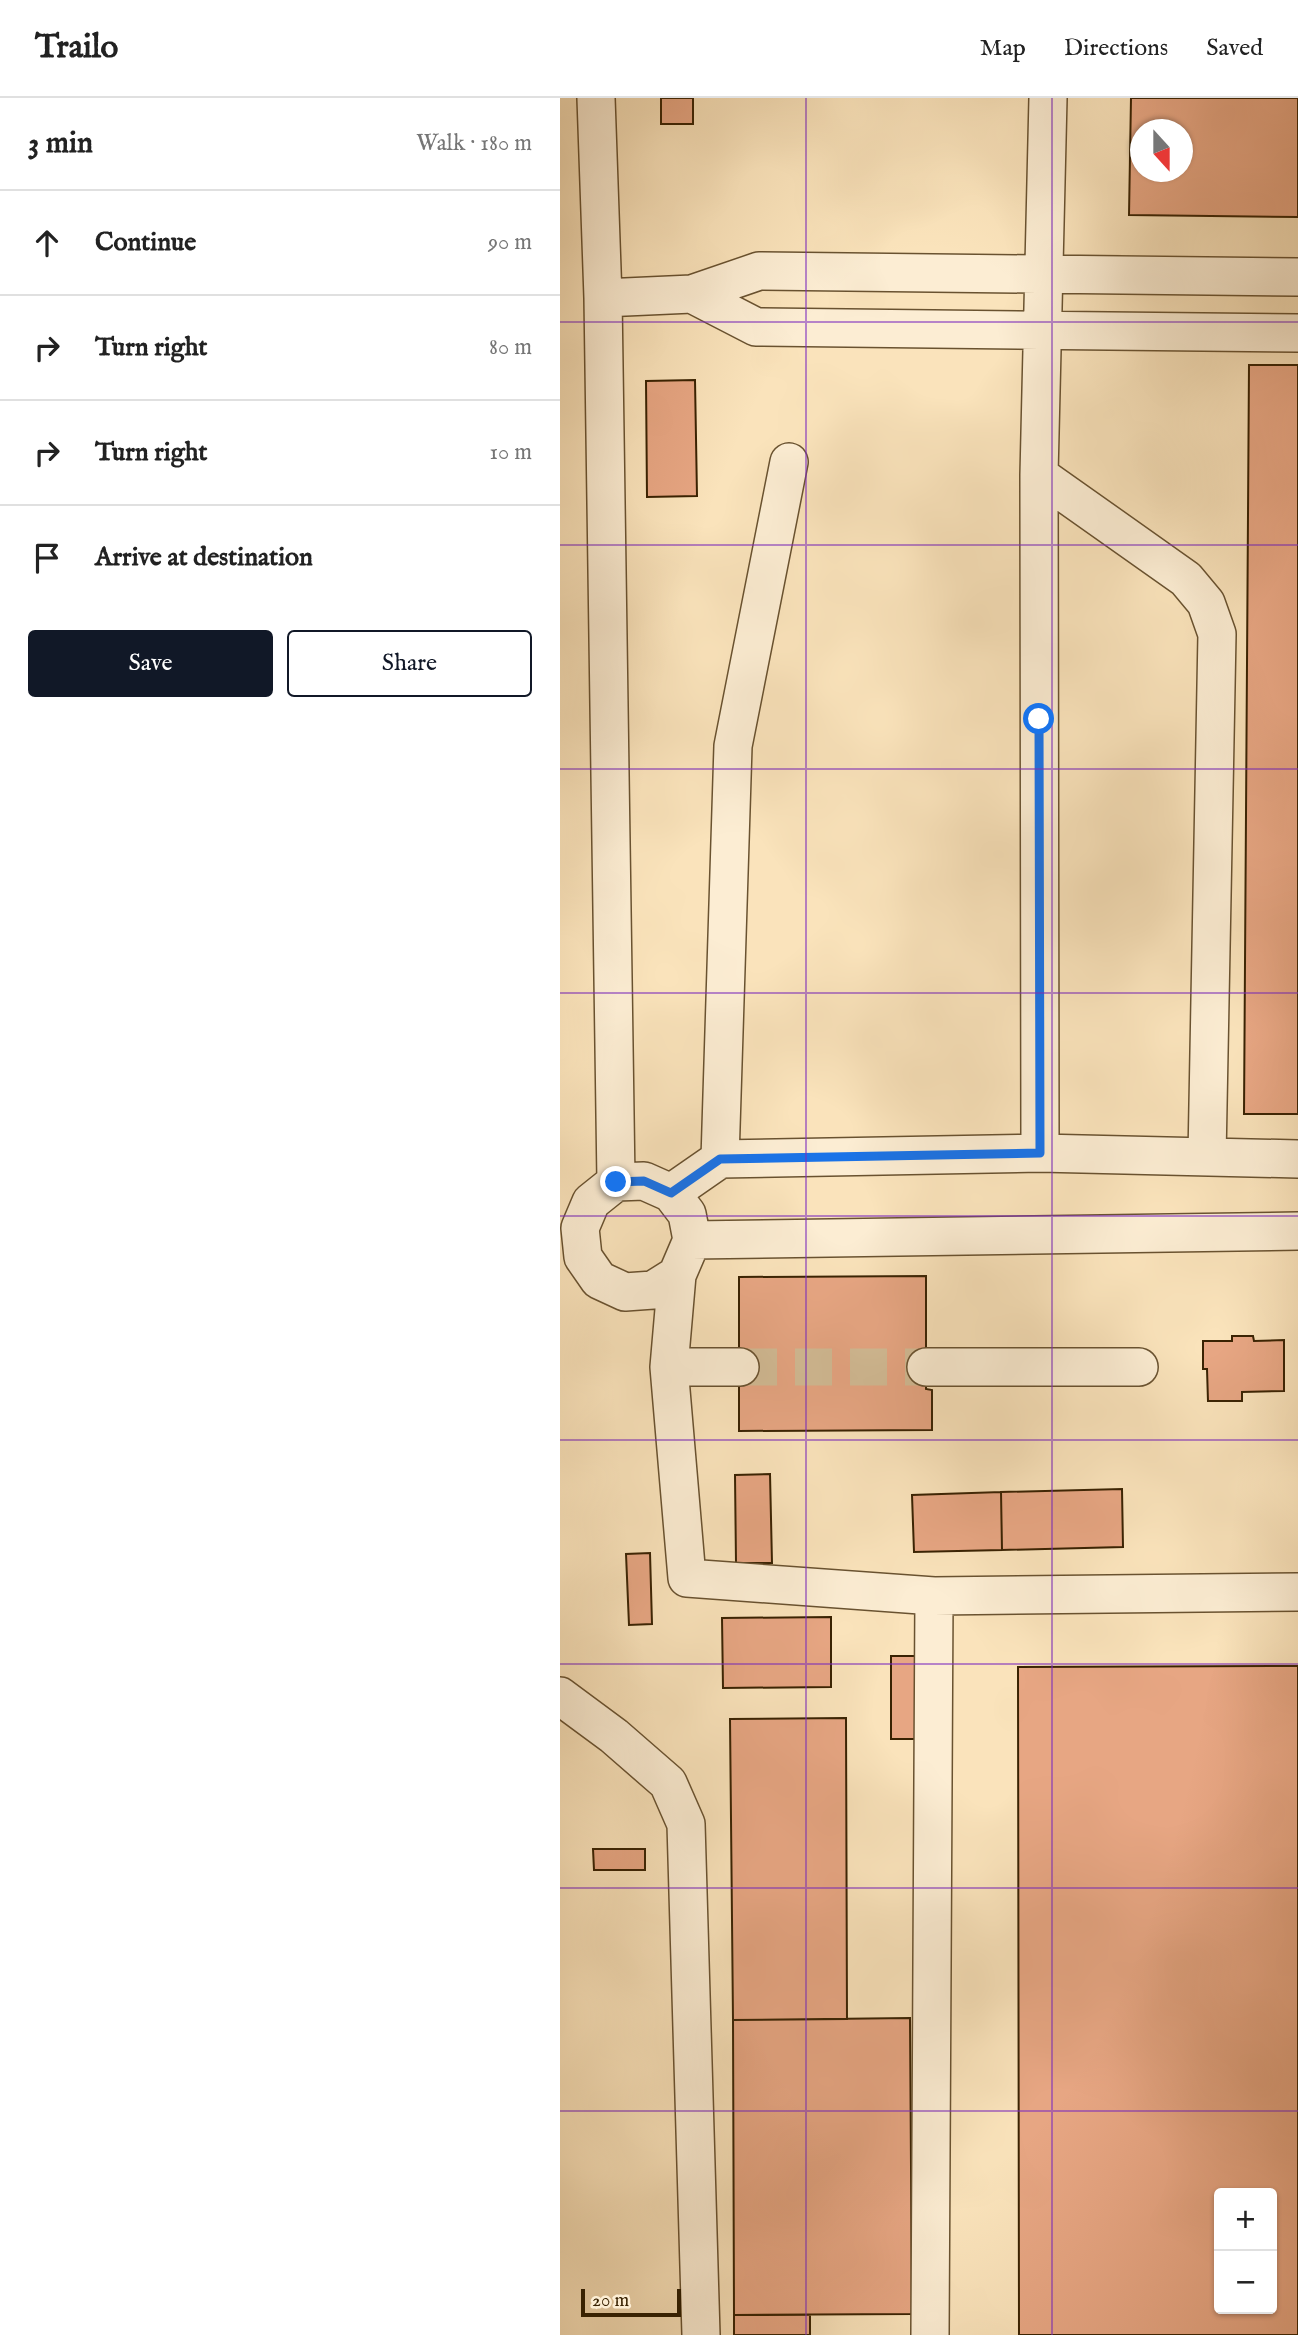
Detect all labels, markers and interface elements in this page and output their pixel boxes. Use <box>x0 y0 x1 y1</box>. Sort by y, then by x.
text: Trailo <box>35 27 118 69</box>
text: Map <box>980 33 1026 64</box>
text: Directions <box>1064 33 1168 64</box>
text: Saved <box>1206 33 1263 64</box>
north arrow <box>1130 119 1193 182</box>
text: 3 min <box>28 125 93 163</box>
text: Walk · 180 m <box>416 129 532 158</box>
icon: ahead <box>28 224 66 262</box>
text: Continue <box>95 226 196 259</box>
text: 90 m <box>488 228 532 257</box>
icon: right <box>28 329 66 367</box>
text: Turn right <box>95 331 208 364</box>
text: 80 m <box>489 333 532 362</box>
icon: right <box>28 434 66 472</box>
text: Turn right <box>95 436 208 469</box>
text: 10 m <box>489 438 532 467</box>
icon: arrive <box>28 539 66 577</box>
text: Arrive at destination <box>95 541 313 574</box>
button: Save <box>28 630 273 697</box>
button: Share <box>287 630 532 697</box>
route start <box>1023 703 1054 734</box>
route end <box>600 1166 631 1197</box>
map controls <box>1214 2188 1277 2314</box>
button: + <box>1214 2188 1277 2251</box>
button: − <box>1214 2251 1277 2314</box>
scale bar <box>581 2286 681 2318</box>
text: 20 m <box>592 2289 629 2313</box>

